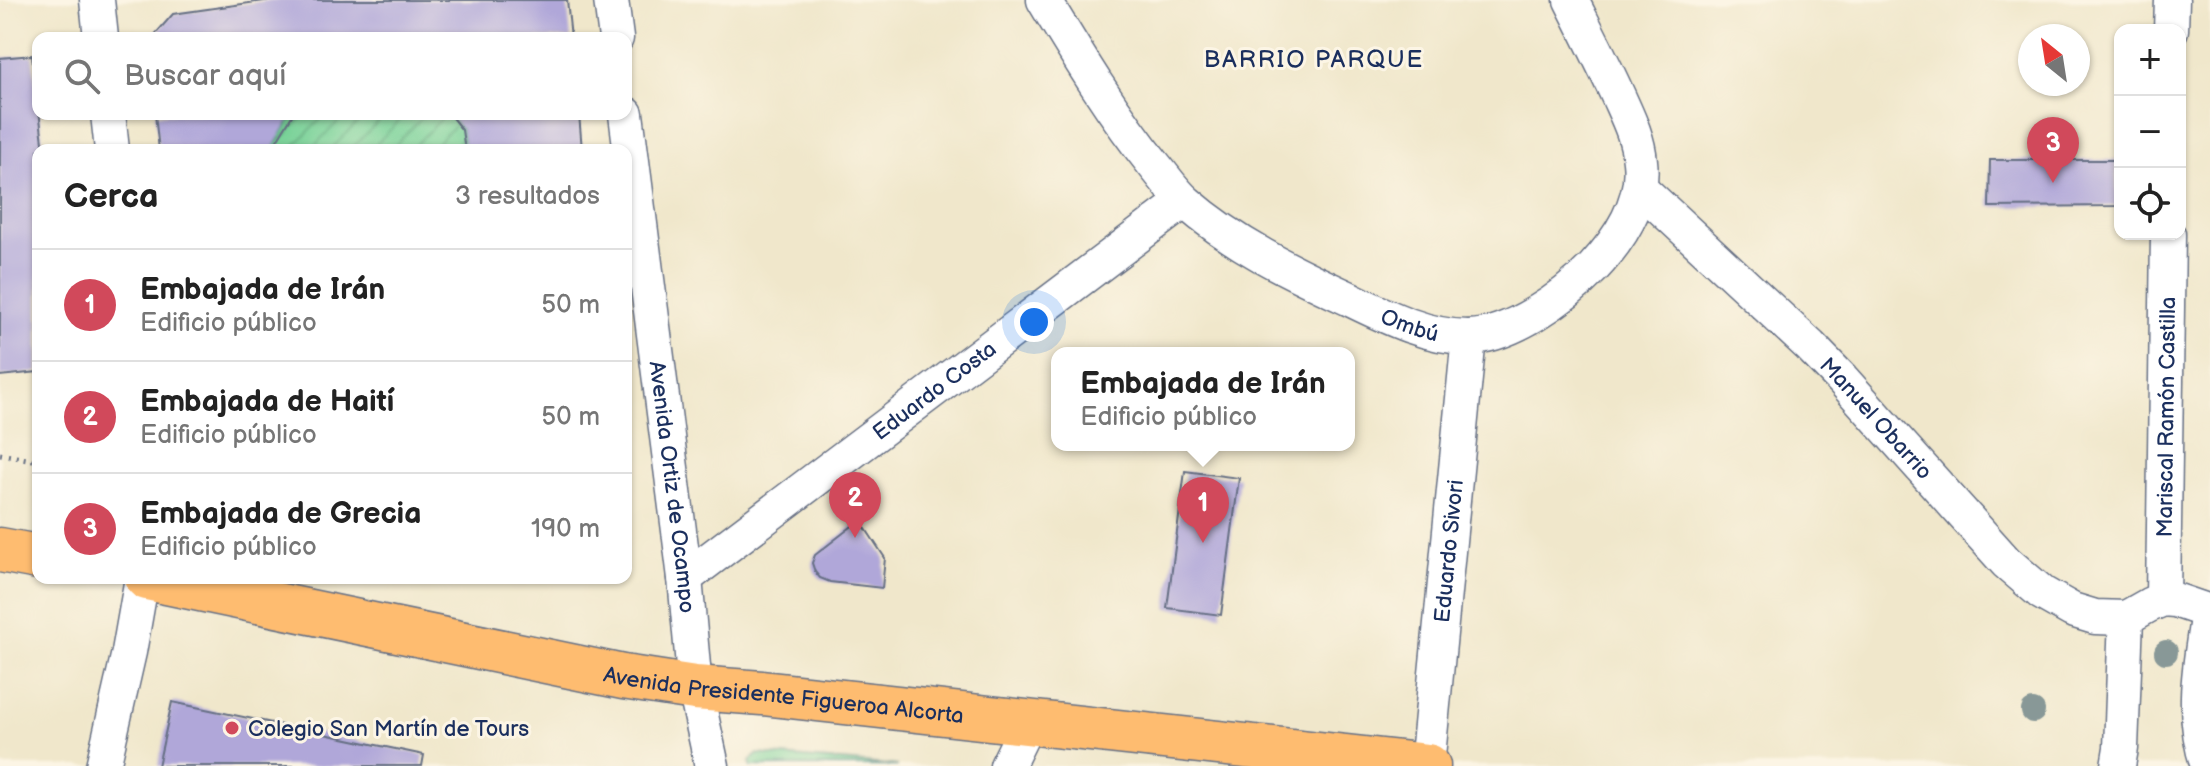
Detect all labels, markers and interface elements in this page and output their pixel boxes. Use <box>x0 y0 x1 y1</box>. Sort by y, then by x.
north arrow <box>2018 24 2090 96</box>
map controls <box>2114 24 2186 240</box>
button: + <box>2114 24 2186 96</box>
search box <box>32 32 632 120</box>
district label: BARRIO PARQUE <box>1204 45 1424 74</box>
icon: search <box>60 54 104 98</box>
text: Buscar aquí <box>124 58 286 94</box>
button: − <box>2114 96 2186 168</box>
pin: 3 <box>2027 117 2079 183</box>
button: locate <box>2114 168 2186 240</box>
text: Cerca <box>64 176 159 217</box>
text: 3 resultados <box>455 181 600 212</box>
text: Embajada de Irán <box>140 272 385 308</box>
text: 1 <box>85 290 95 321</box>
text: 50 m <box>541 290 600 321</box>
street label: Mariscal Ramón Castilla <box>2152 296 2182 538</box>
your location <box>1014 302 1054 342</box>
street label: Ombú <box>1376 303 1441 348</box>
text: Edificio público <box>140 308 317 339</box>
street label: Eduardo Costa <box>868 336 1002 447</box>
popup <box>1051 347 1355 451</box>
street label: Manuel Obarrio <box>1813 352 1937 485</box>
street label: Avenida Ortiz de Ocampo <box>643 360 700 614</box>
text: Embajada de Irán <box>1080 366 1326 402</box>
text: Embajada de Haití <box>140 384 394 420</box>
text: 2 <box>82 402 98 433</box>
text: 50 m <box>541 402 600 433</box>
text: Edificio público <box>1080 402 1257 433</box>
text: Edificio público <box>140 420 317 451</box>
pin: 2 <box>829 472 881 538</box>
pin: 1 <box>1177 477 1229 543</box>
street label: Eduardo Sivori <box>1429 478 1470 624</box>
text: Embajada de Grecia <box>140 496 421 532</box>
text: 3 <box>82 514 98 545</box>
text: 190 m <box>531 514 600 545</box>
text: Edificio público <box>140 532 317 563</box>
street label: Avenida Presidente Figueroa Alcorta <box>601 661 965 730</box>
place label: Colegio San Martín de Tours <box>248 716 529 743</box>
marker: Colegio San Martín de Tours <box>223 719 241 737</box>

